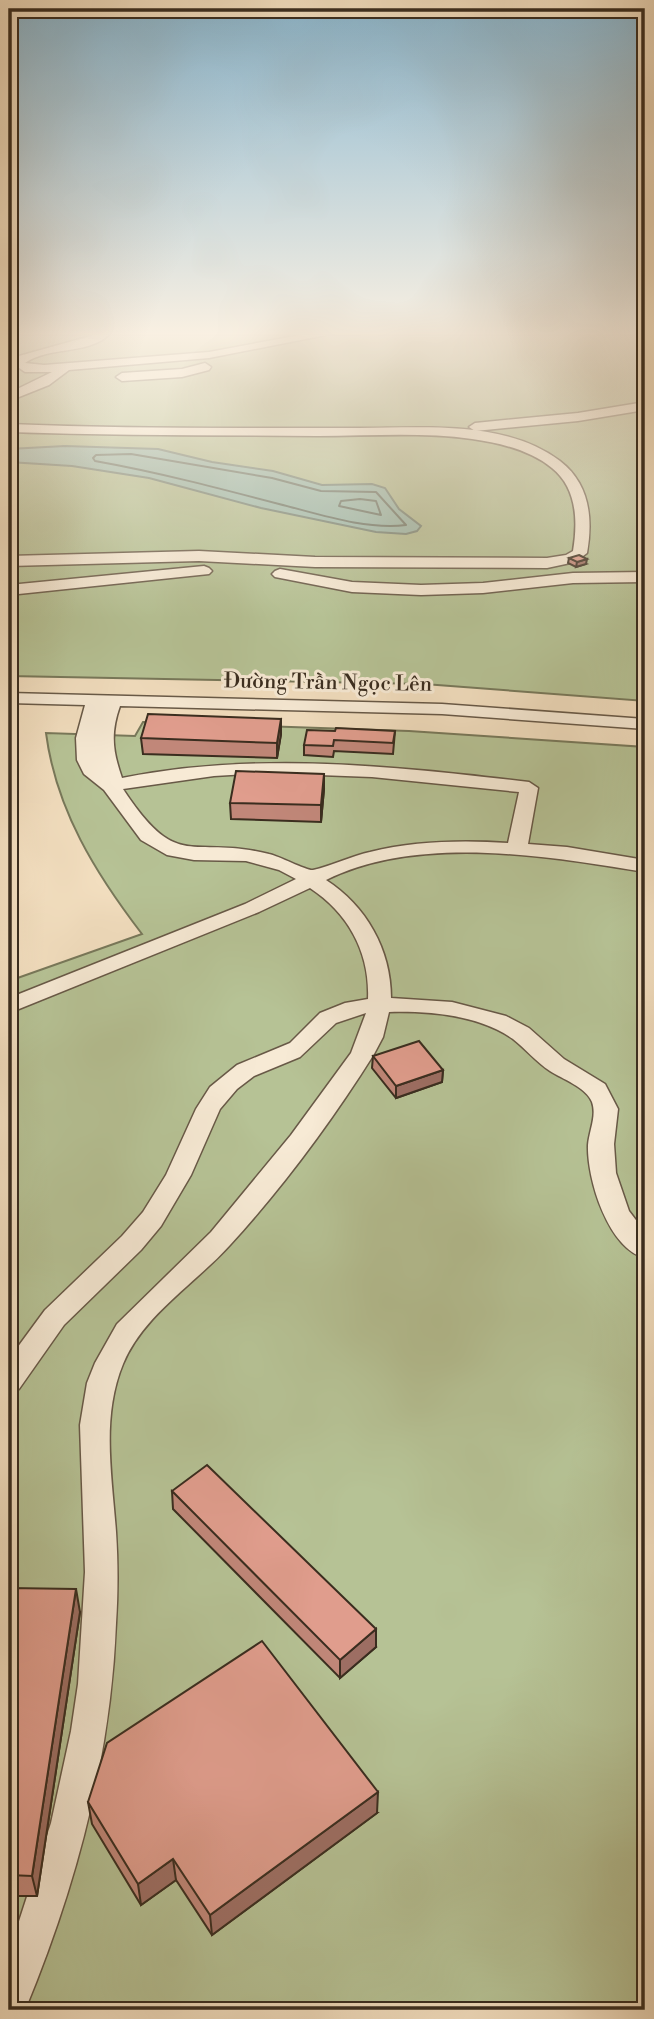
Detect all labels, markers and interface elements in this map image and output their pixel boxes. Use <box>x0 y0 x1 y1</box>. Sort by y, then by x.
street label: Đường Trần Ngọc Lên <box>224 668 433 698</box>

